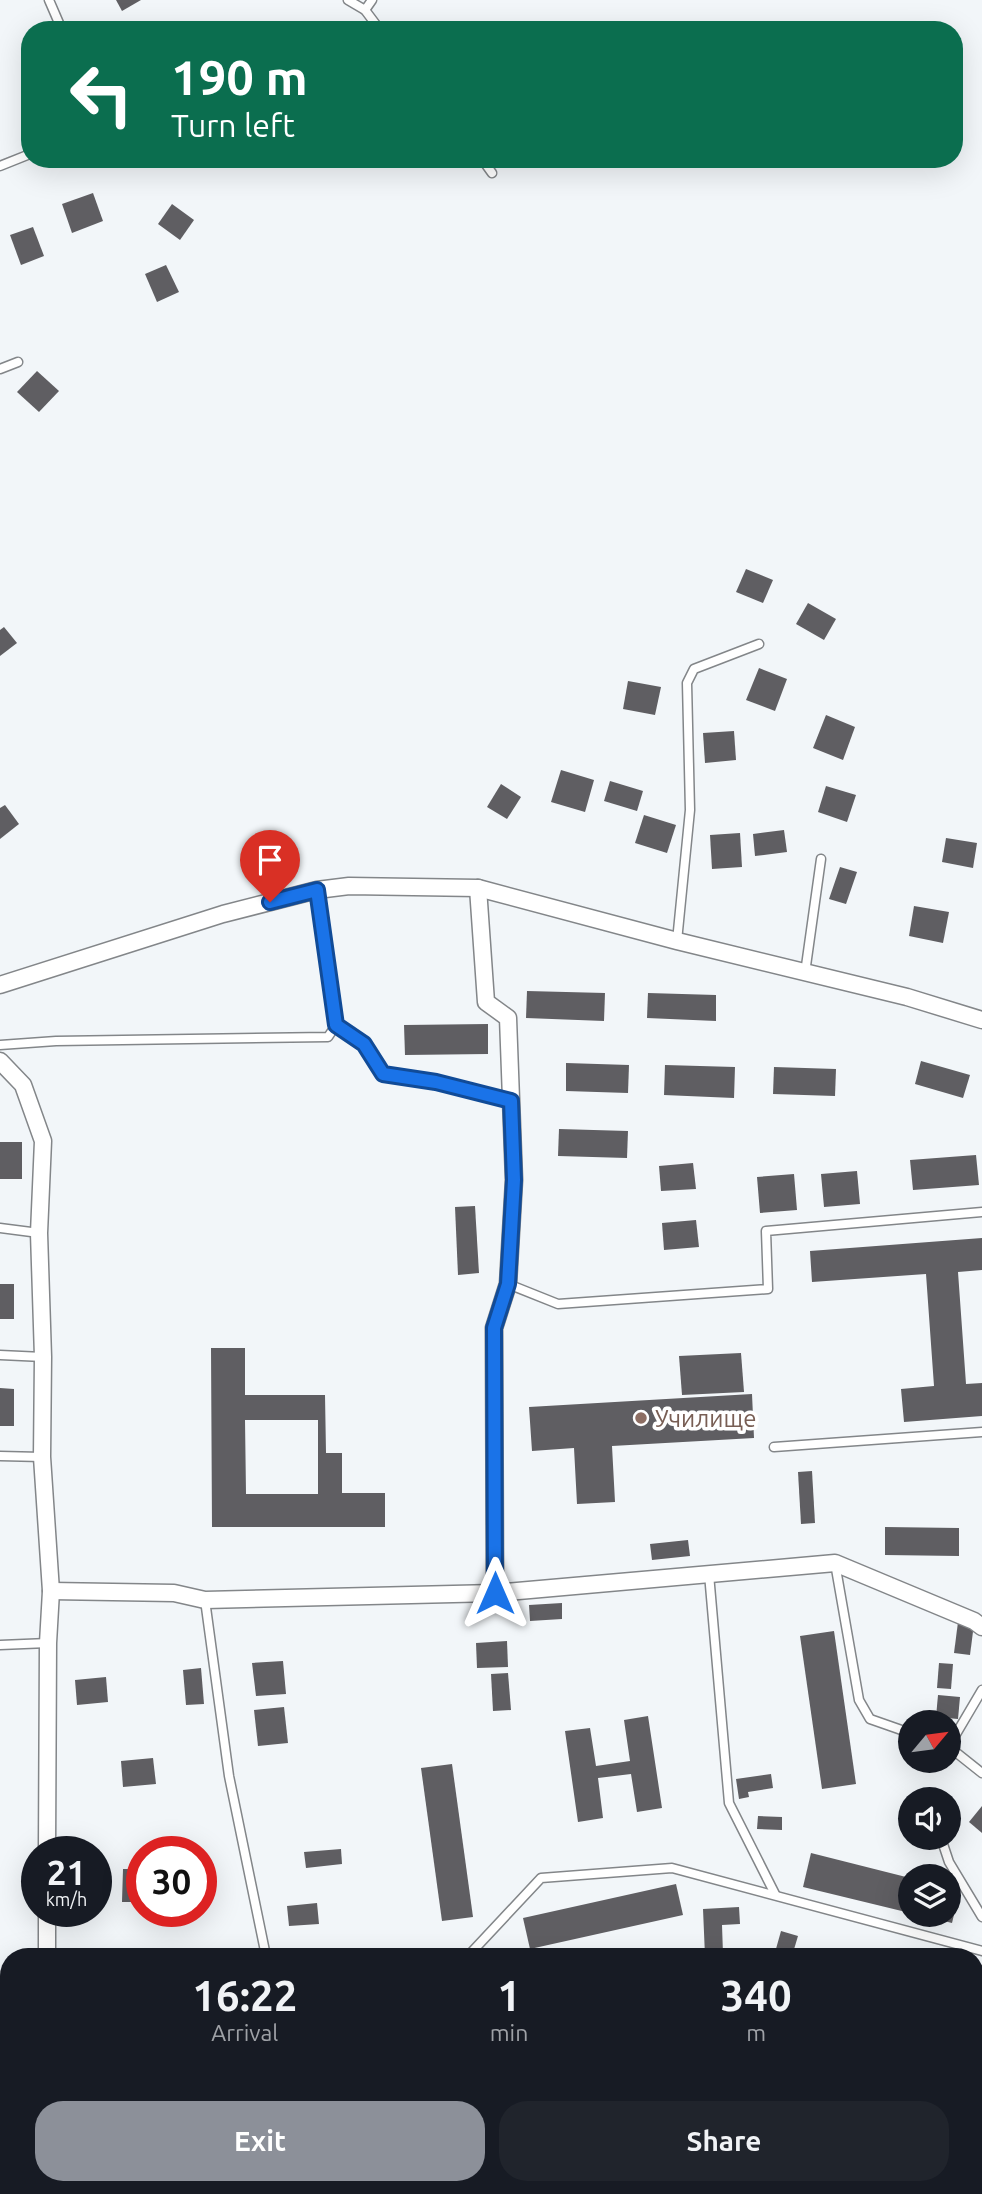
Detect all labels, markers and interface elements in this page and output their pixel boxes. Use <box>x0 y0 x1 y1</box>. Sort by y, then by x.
icon: left <box>56 49 147 140</box>
text: 190 m <box>171 49 308 104</box>
text: Turn left <box>171 107 295 143</box>
pin <box>240 830 300 902</box>
icon: arrive <box>251 841 289 879</box>
place label: Училище <box>655 1405 756 1432</box>
marker: Училище <box>633 1410 649 1426</box>
position arrow <box>458 1556 532 1630</box>
north arrow <box>898 1710 961 1773</box>
map controls <box>898 1710 961 1927</box>
button: sound <box>898 1787 961 1850</box>
speed limit sign: 30 <box>126 1836 217 1927</box>
text: 21 <box>47 1852 86 1892</box>
button: layers <box>898 1864 961 1927</box>
text: km/h <box>46 1889 87 1909</box>
text: 16:22 <box>192 1972 297 2019</box>
text: 1 <box>497 1972 521 2019</box>
text: 340 <box>721 1972 792 2019</box>
text: Arrival <box>211 2020 278 2045</box>
text: min <box>490 2020 528 2045</box>
text: m <box>746 2020 766 2045</box>
button: Exit <box>35 2101 485 2181</box>
button: Share <box>499 2101 949 2181</box>

